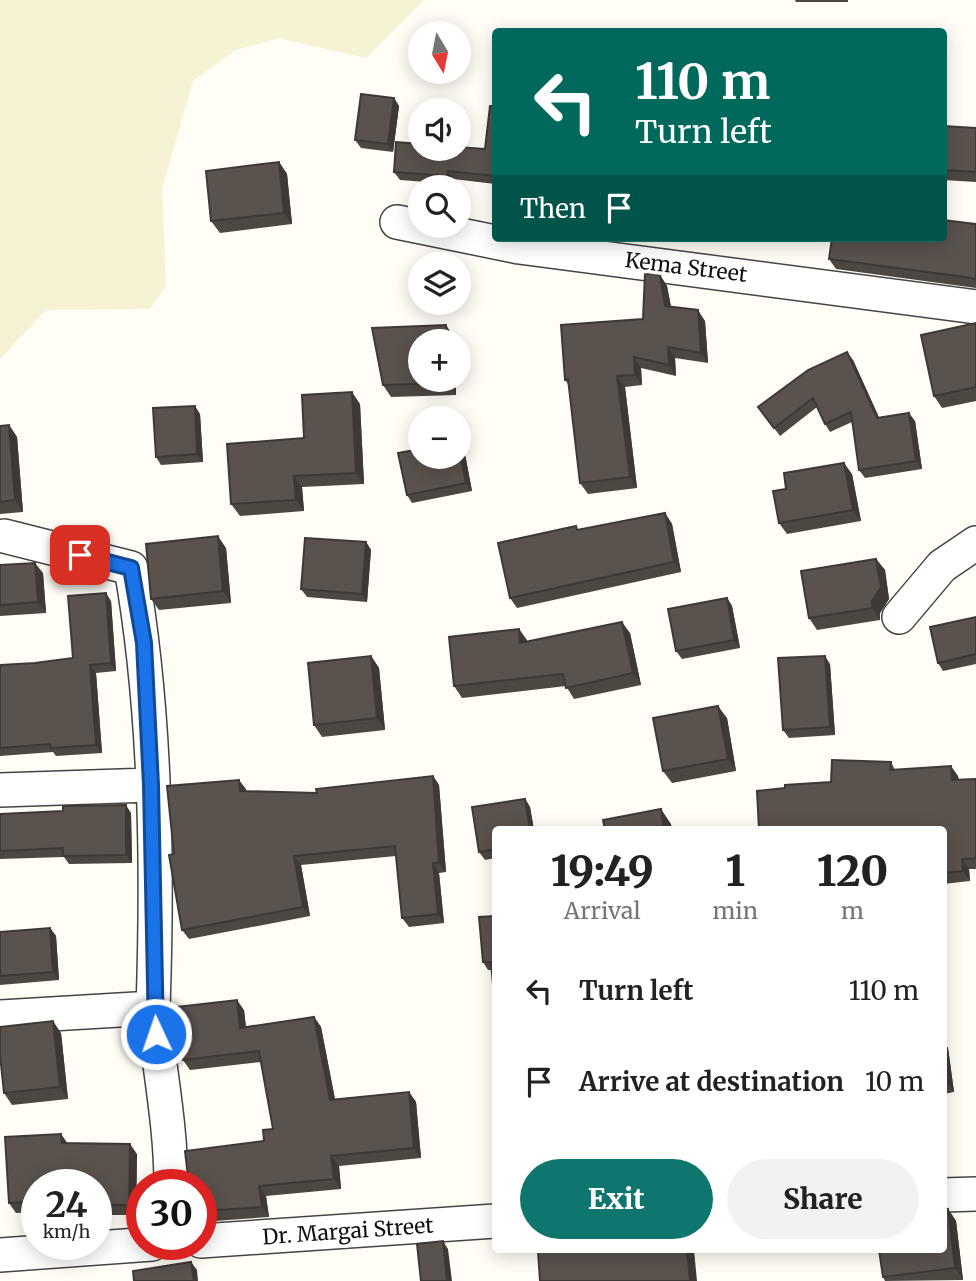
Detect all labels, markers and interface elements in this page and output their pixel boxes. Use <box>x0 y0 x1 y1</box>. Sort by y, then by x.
north arrow <box>408 21 471 84</box>
map controls <box>408 21 471 469</box>
text: 110 m <box>635 51 770 112</box>
icon: left <box>520 56 611 147</box>
button: sound <box>408 98 471 161</box>
text: Turn left <box>635 112 772 152</box>
button: search <box>408 175 471 238</box>
icon: arrive <box>600 189 638 227</box>
text: Then <box>520 192 586 225</box>
street label: Kema Street <box>623 246 749 288</box>
button: layers <box>408 252 471 315</box>
button: + <box>408 329 471 392</box>
button: − <box>408 406 471 469</box>
pin <box>50 525 110 585</box>
icon: arrive <box>61 536 99 574</box>
text: 19:49 <box>551 845 654 897</box>
text: 1 <box>725 845 745 897</box>
text: 120 <box>817 845 888 897</box>
text: Arrival <box>564 896 641 925</box>
text: min <box>713 896 758 925</box>
text: m <box>841 896 864 925</box>
icon: left <box>520 972 558 1010</box>
text: Turn left <box>579 974 693 1007</box>
text: 110 m <box>849 974 919 1007</box>
position arrow <box>119 997 193 1071</box>
icon: arrive <box>520 1063 558 1101</box>
text: Arrive at destination <box>579 1065 844 1098</box>
text: 10 m <box>865 1065 924 1098</box>
button: Exit <box>520 1159 713 1239</box>
button: Share <box>727 1159 919 1239</box>
speed limit sign: 30 <box>126 1169 217 1260</box>
text: 24 <box>45 1183 88 1227</box>
street label: Dr. Margai Street <box>262 1212 434 1250</box>
text: km/h <box>43 1220 90 1243</box>

